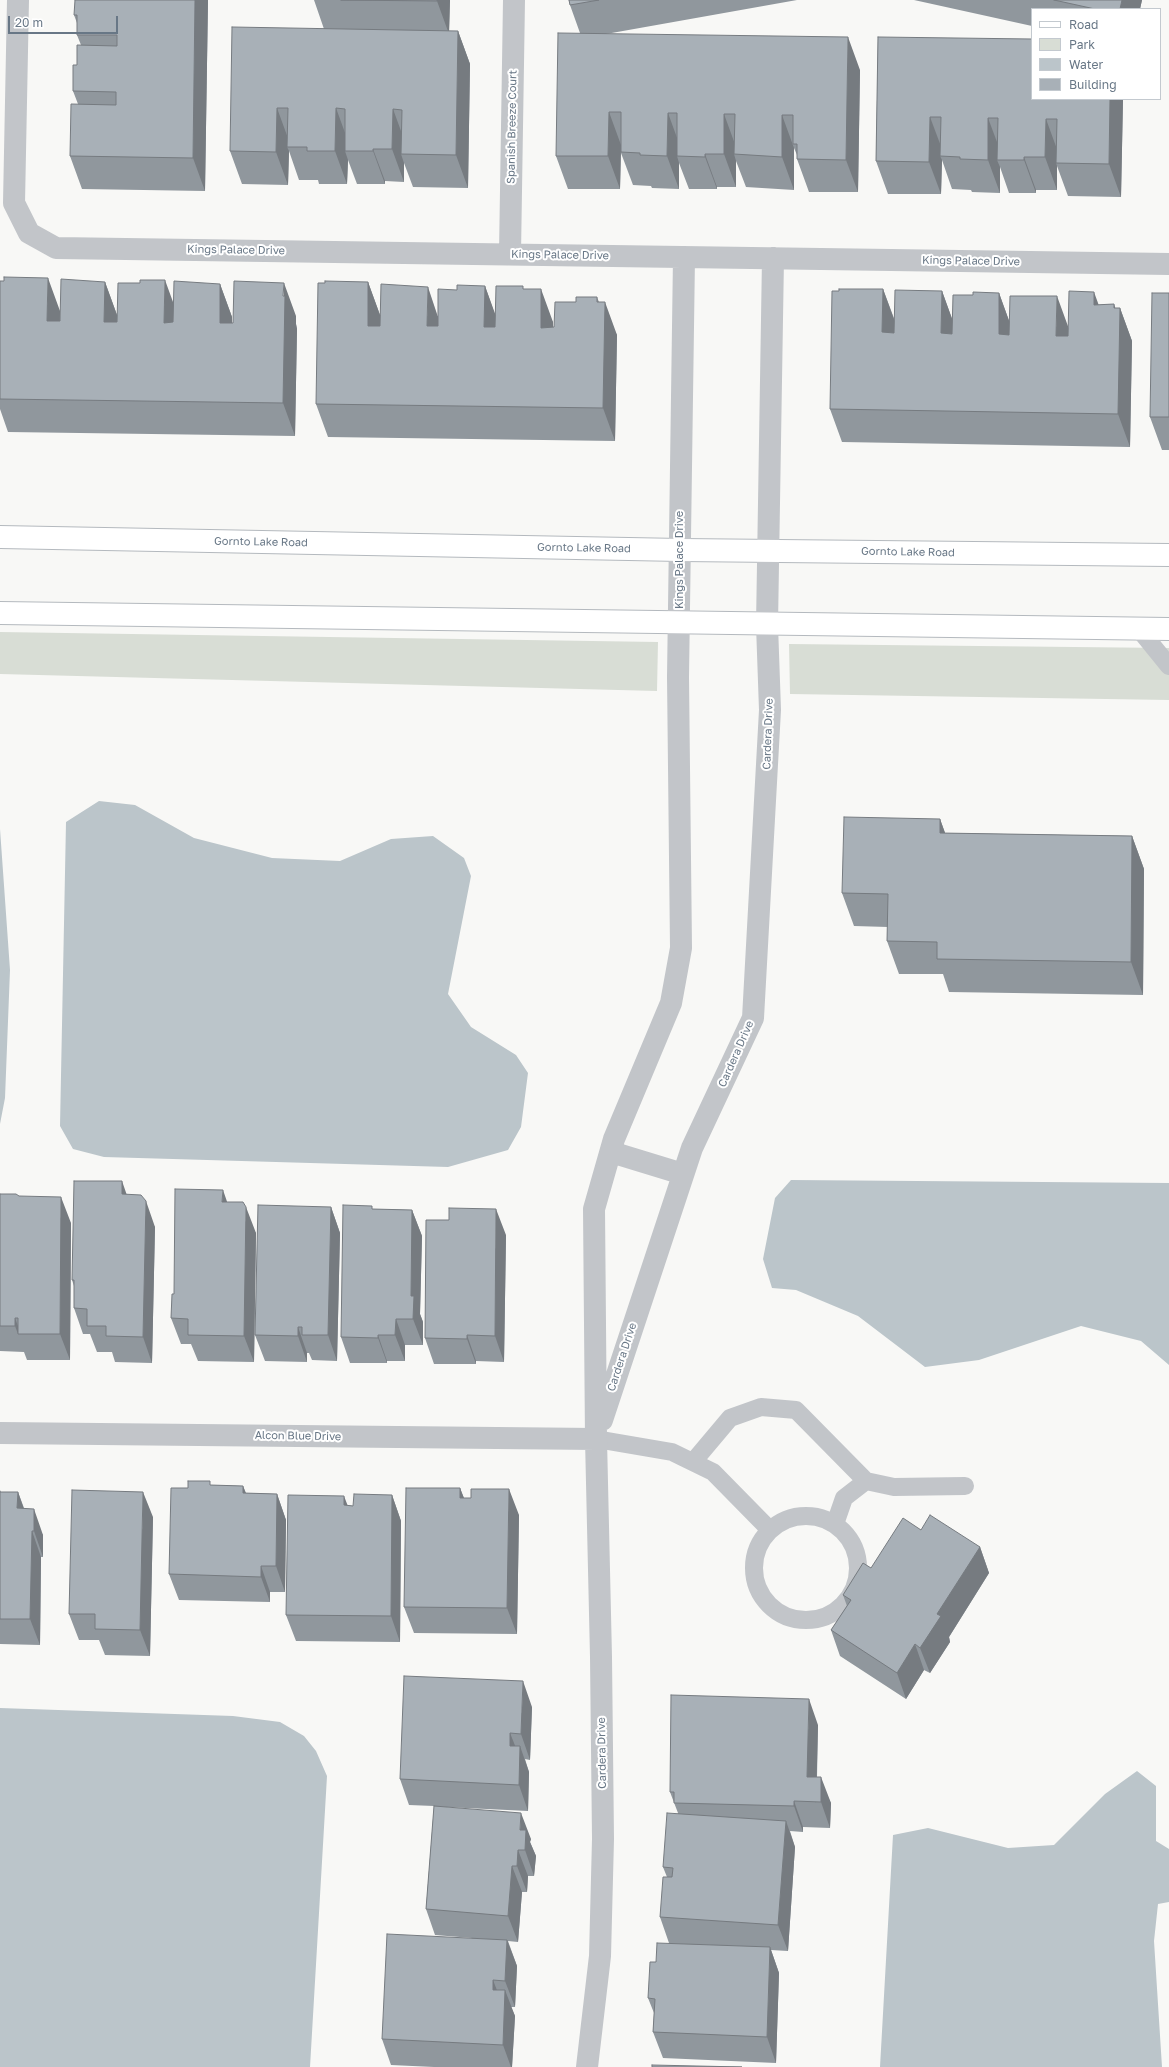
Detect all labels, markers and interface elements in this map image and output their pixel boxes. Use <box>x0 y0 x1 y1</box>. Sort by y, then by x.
scale bar <box>10 8 120 34</box>
legend <box>1031 8 1161 100</box>
text: 20 m <box>15 15 43 30</box>
text: Road <box>1069 17 1098 32</box>
text: Park <box>1069 37 1095 52</box>
text: Water <box>1069 57 1103 72</box>
street label: Spanish Breeze Court <box>504 70 520 184</box>
text: Building <box>1069 77 1117 92</box>
street label: Kings Palace Drive <box>187 243 285 257</box>
street label: Kings Palace Drive <box>511 248 609 262</box>
street label: Kings Palace Drive <box>922 254 1020 268</box>
street label: Kings Palace Drive <box>673 511 687 609</box>
street label: Gornto Lake Road <box>214 535 308 549</box>
street label: Gornto Lake Road <box>537 541 631 555</box>
street label: Gornto Lake Road <box>861 545 955 559</box>
street label: Cardera Drive <box>760 698 776 770</box>
street label: Cardera Drive <box>715 1019 757 1089</box>
street label: Cardera Drive <box>605 1321 639 1393</box>
street label: Alcon Blue Drive <box>255 1429 341 1443</box>
street label: Cardera Drive <box>595 1717 609 1789</box>

